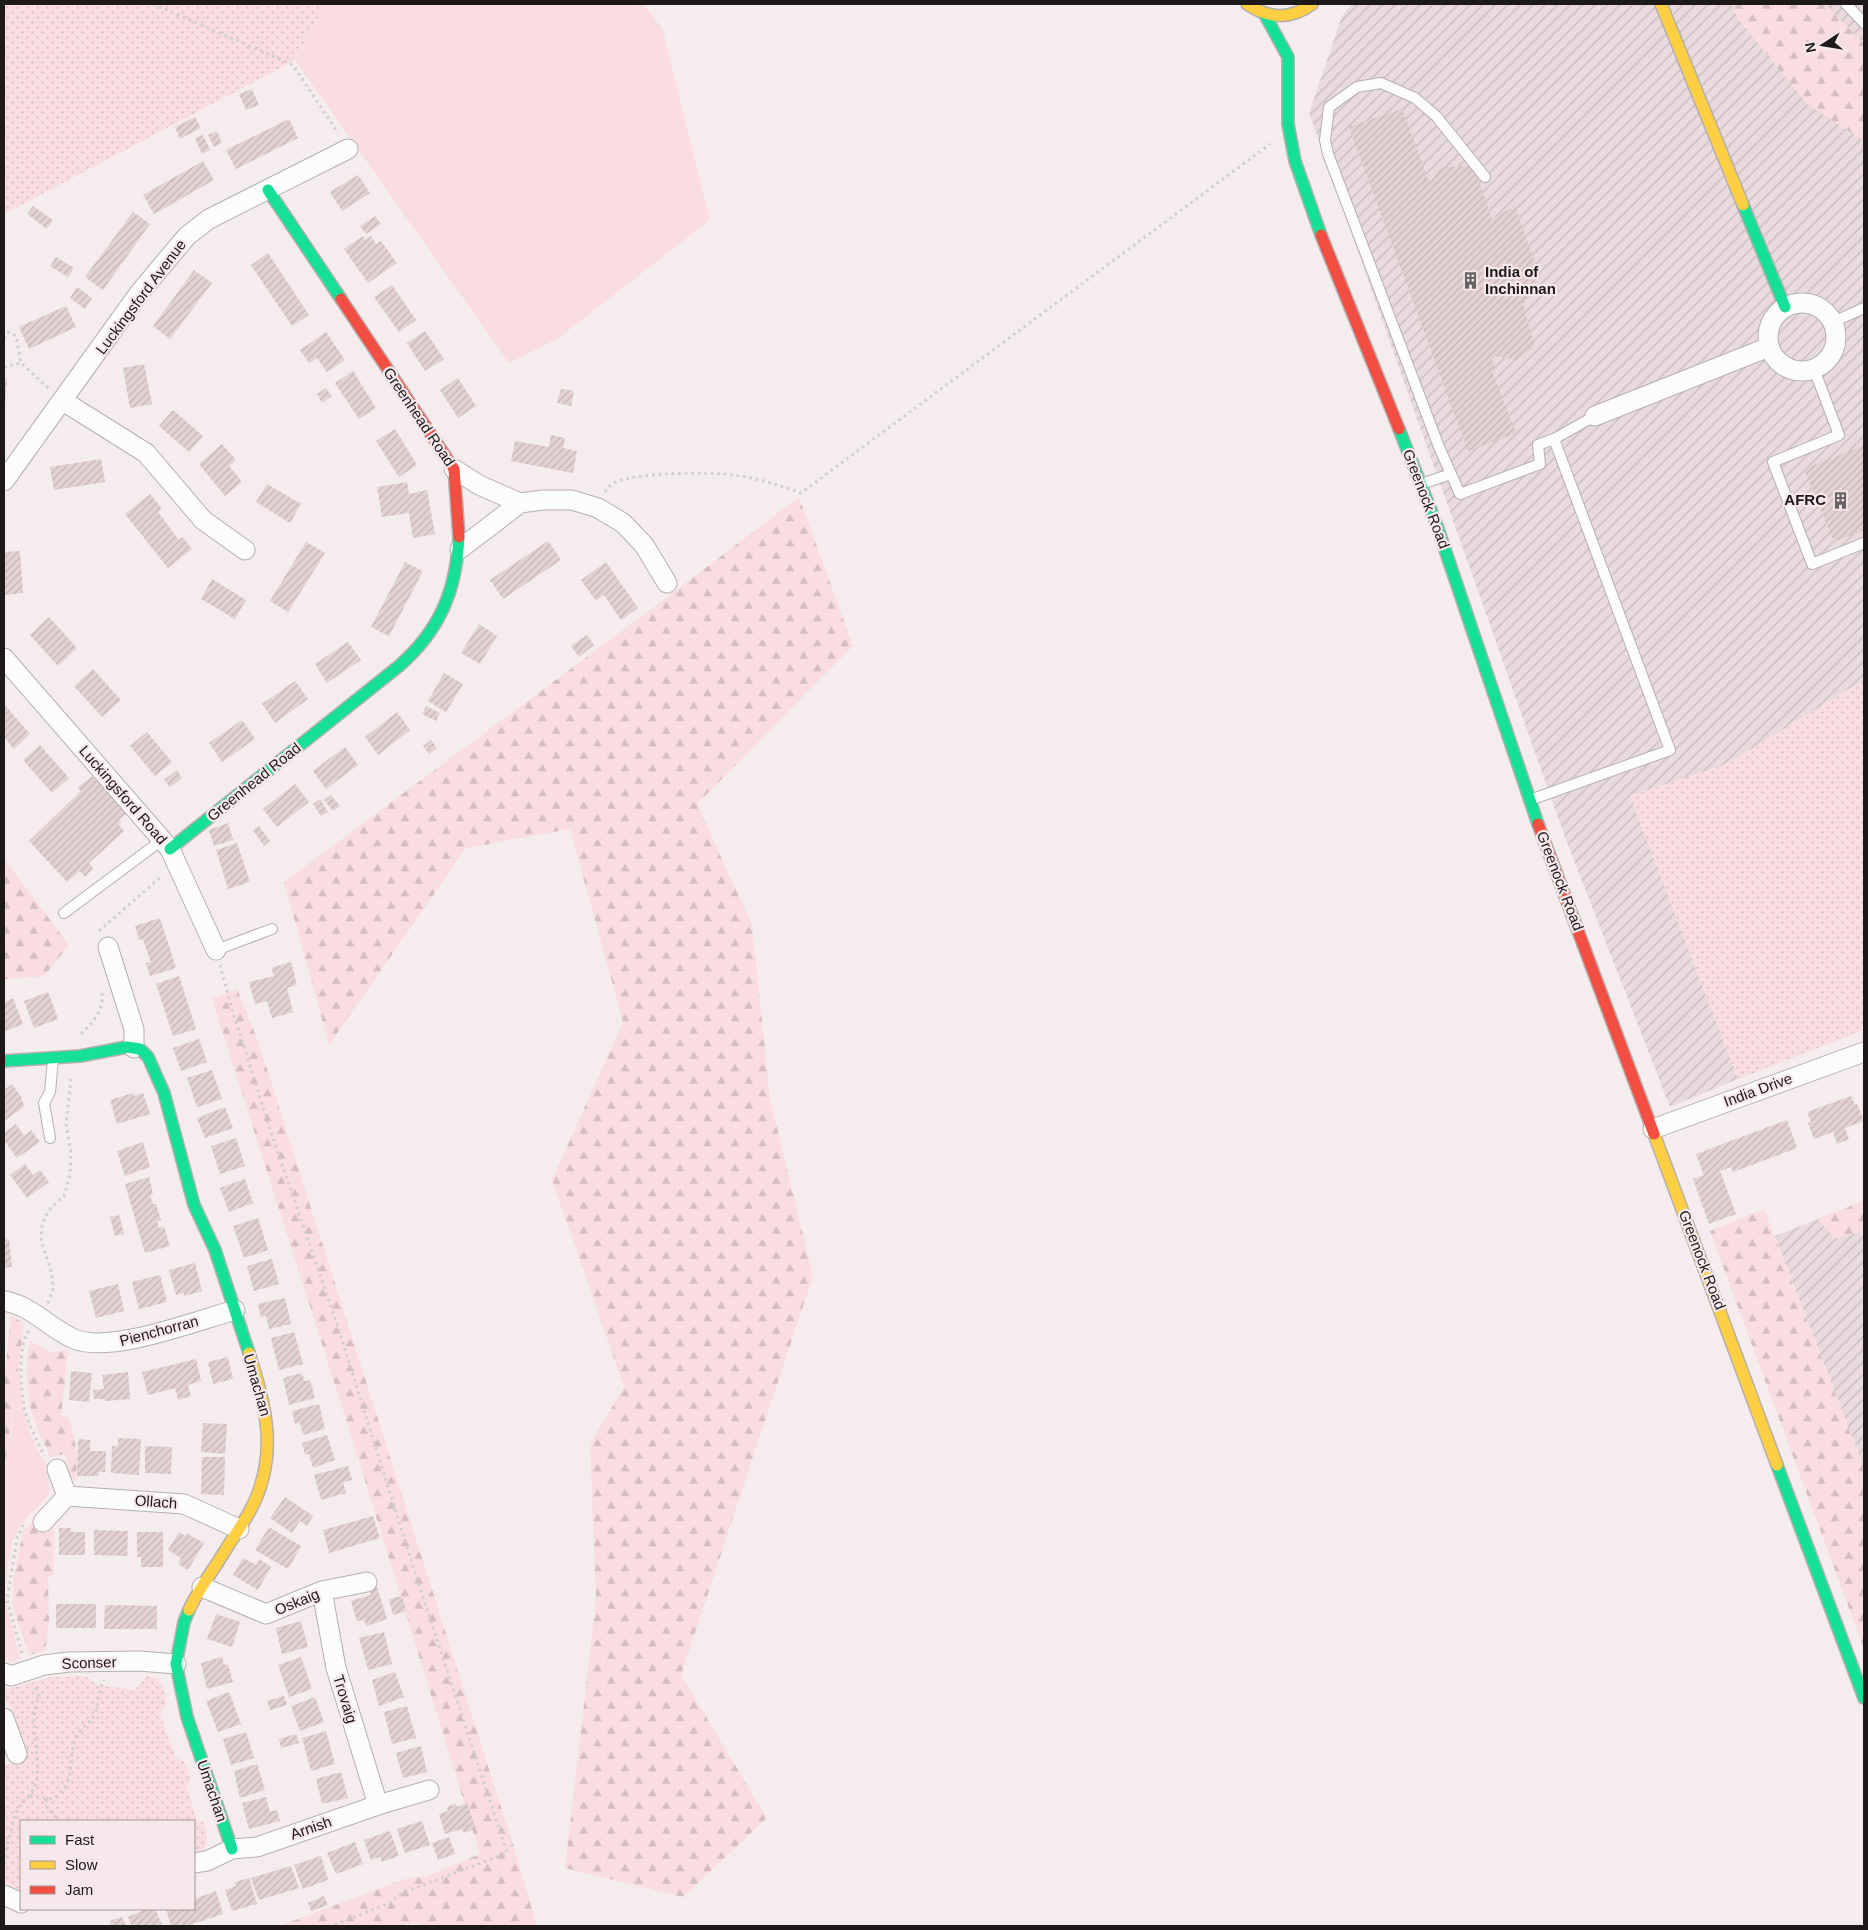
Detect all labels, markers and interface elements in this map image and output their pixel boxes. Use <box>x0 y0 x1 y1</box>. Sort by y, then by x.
north arrow <box>1798 20 1848 70</box>
text: N <box>1801 41 1819 54</box>
street label: Luckingsford Avenue <box>92 236 189 357</box>
place label: India of Inchinnan <box>1485 263 1556 297</box>
building icon: India of Inchinnan <box>1461 271 1481 291</box>
street label: Greenhead Road <box>380 364 459 469</box>
street label: Greenock Road <box>1400 447 1453 551</box>
building icon: AFRC <box>1830 490 1850 510</box>
place label: AFRC <box>1784 491 1826 508</box>
street label: Greenhead Road <box>204 739 304 824</box>
street label: Luckingsford Road <box>76 742 171 847</box>
street label: Greenock Road <box>1534 829 1587 933</box>
street label: India Drive <box>1721 1069 1794 1110</box>
street label: Greenock Road <box>1676 1208 1729 1312</box>
street label: Pienchorran <box>118 1312 200 1349</box>
street label: Umachan <box>240 1352 274 1418</box>
street label: Ollach <box>134 1492 178 1511</box>
street label: Oskaig <box>272 1585 322 1618</box>
street label: Sconser <box>61 1653 117 1672</box>
street label: Trovaig <box>330 1673 361 1725</box>
street label: Umachan <box>194 1758 231 1824</box>
street label: Arnish <box>288 1813 334 1842</box>
legend <box>20 1820 195 1910</box>
text: Fast <box>65 1831 95 1848</box>
text: Slow <box>65 1856 98 1873</box>
text: Jam <box>65 1881 93 1898</box>

